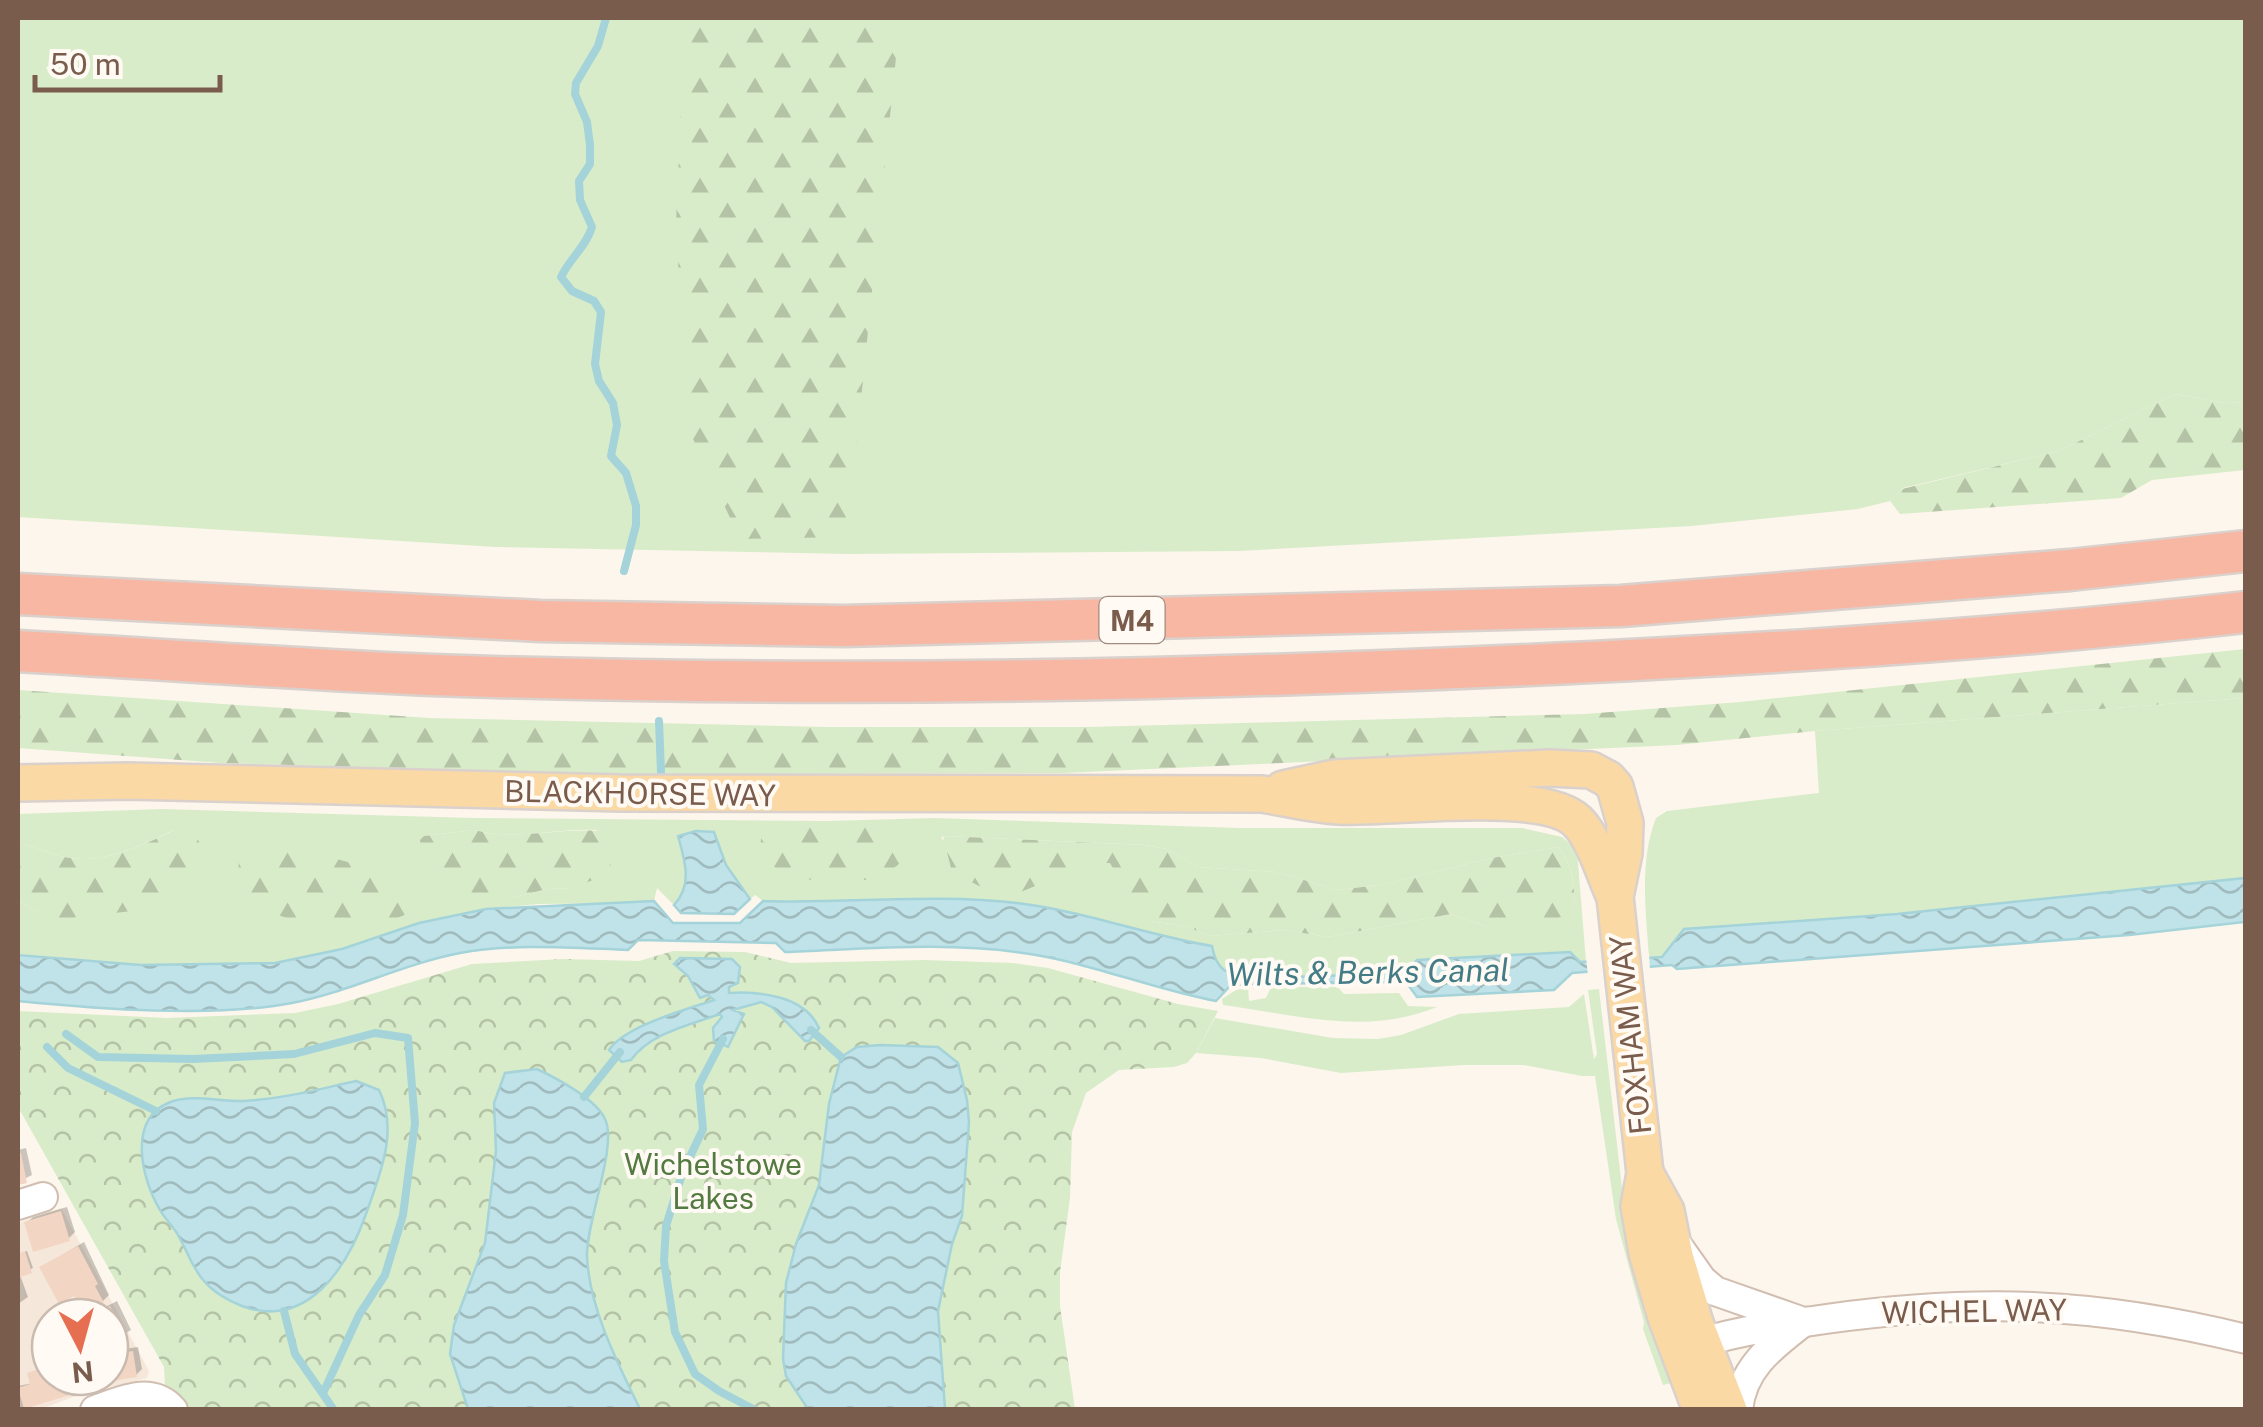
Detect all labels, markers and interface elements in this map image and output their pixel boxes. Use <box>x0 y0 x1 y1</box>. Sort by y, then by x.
scale bar <box>35 30 220 92</box>
text: 50 m <box>50 46 121 82</box>
road number: M4 <box>1100 597 1164 643</box>
street label: BLACKHORSE WAY <box>504 773 776 813</box>
street label: FOXHAM WAY <box>1602 934 1658 1136</box>
water label: Wilts & Berks Canal <box>1226 951 1510 993</box>
park label: Wichelstowe Lakes <box>624 1146 802 1216</box>
street label: WICHEL WAY <box>1881 1291 2067 1331</box>
north arrow <box>30 1297 130 1397</box>
text: N <box>70 1355 95 1390</box>

